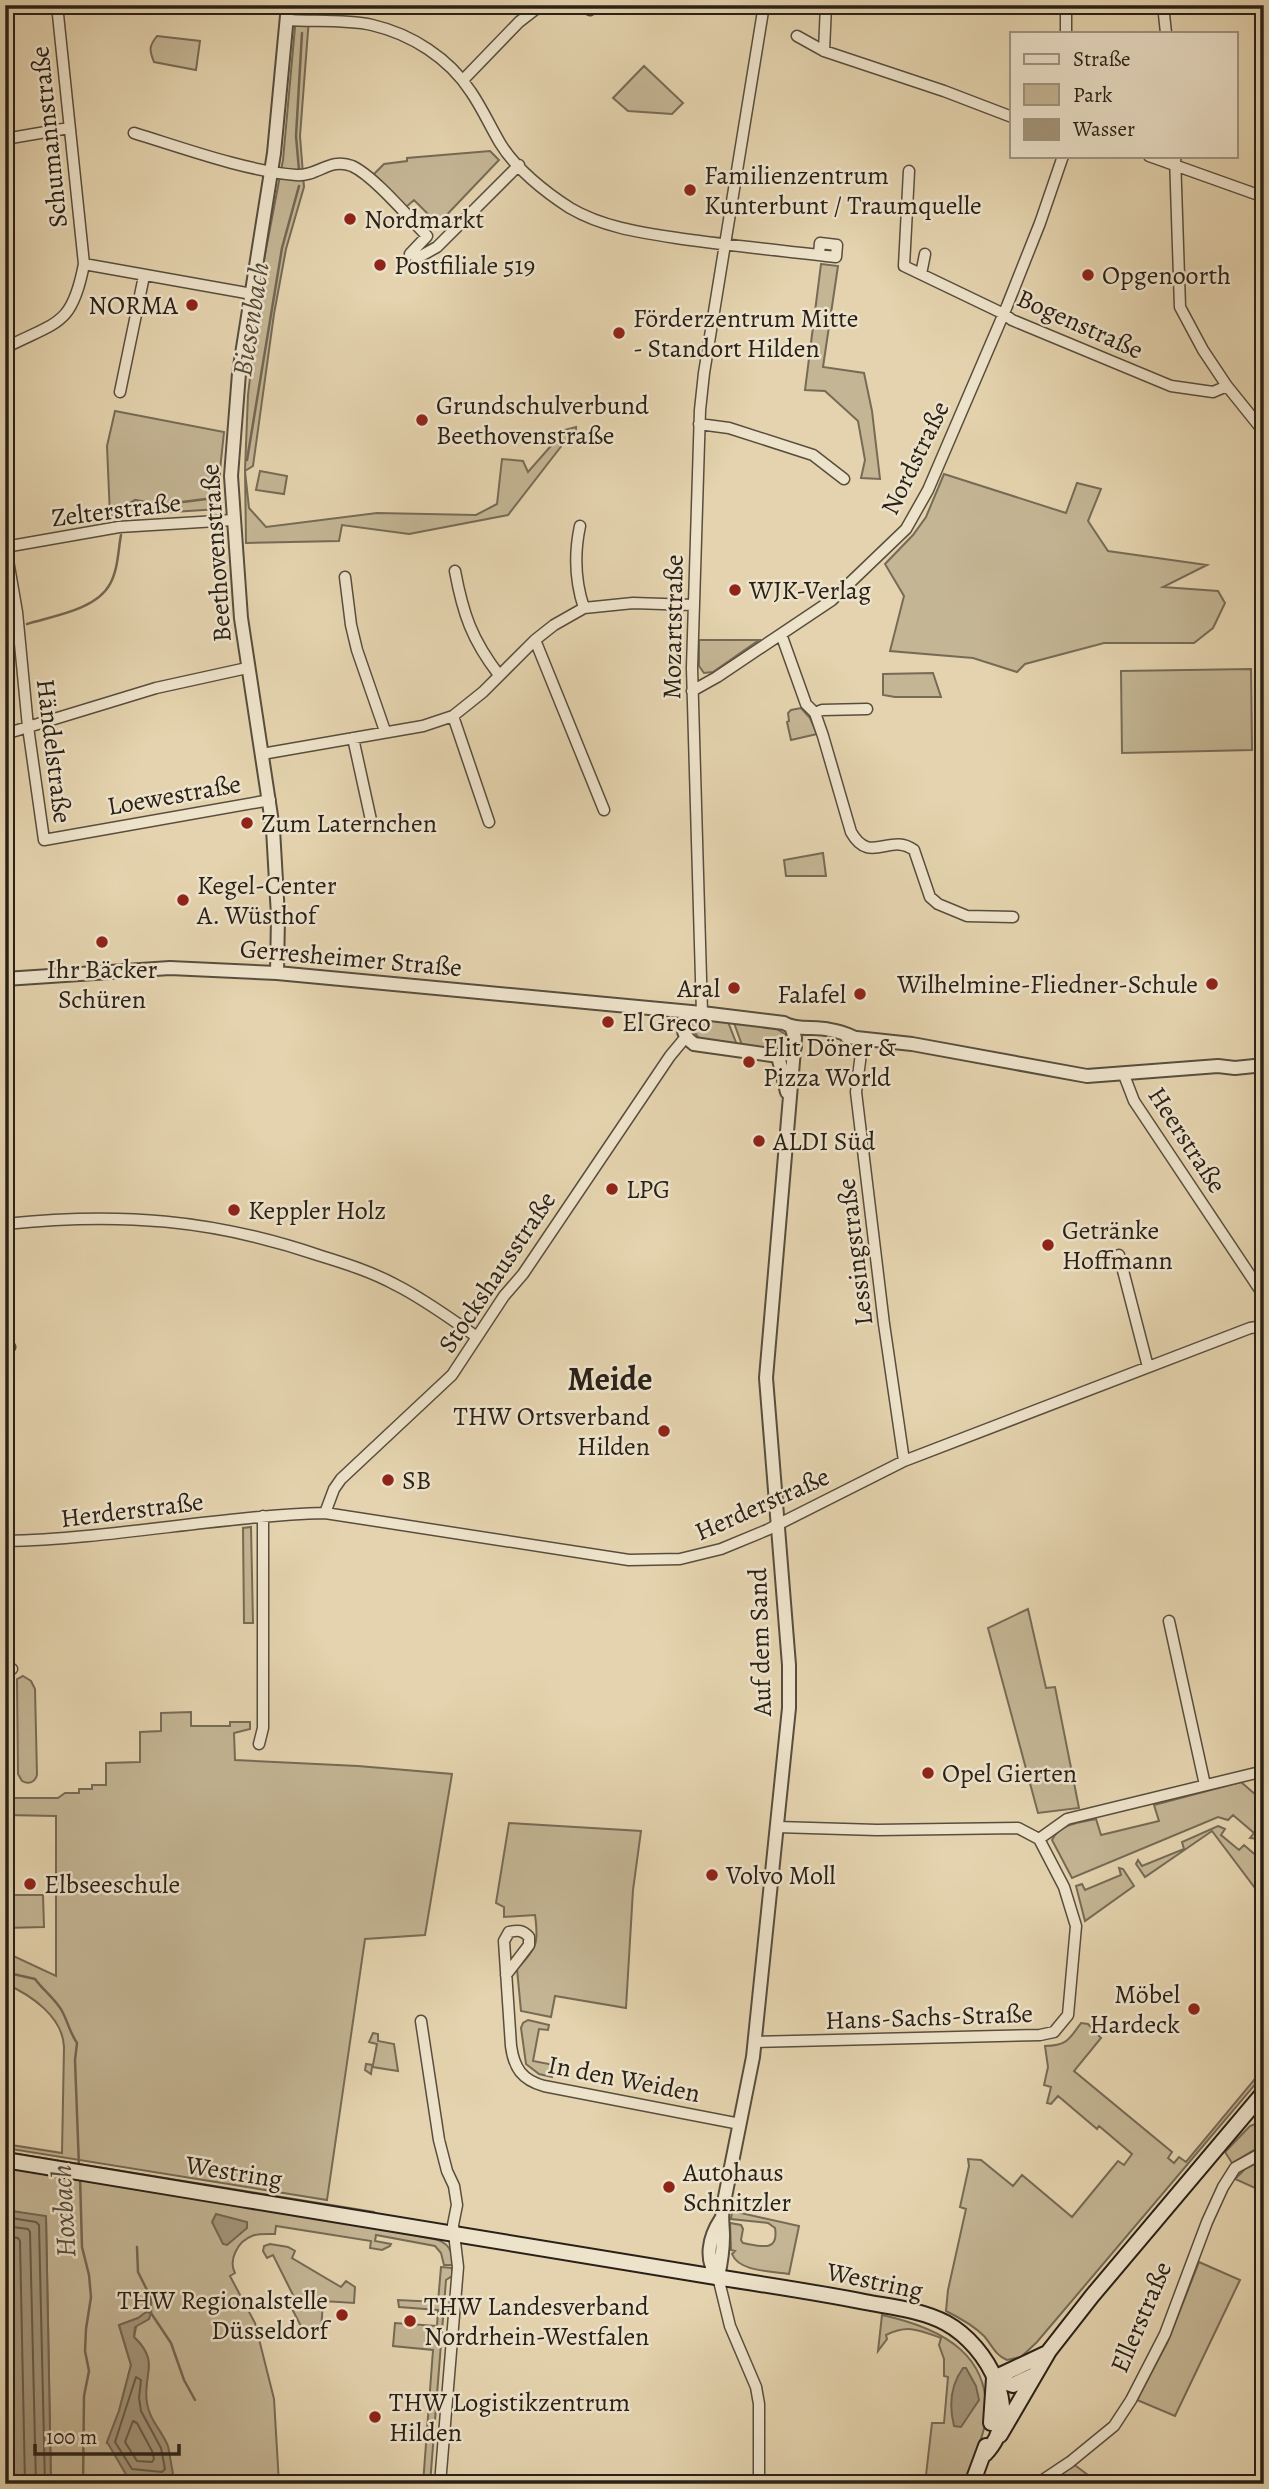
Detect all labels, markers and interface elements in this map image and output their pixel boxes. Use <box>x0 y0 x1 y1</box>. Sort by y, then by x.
legend <box>1010 32 1238 158</box>
street label: Schumannstraße <box>22 44 76 230</box>
text: Straße <box>1073 45 1131 73</box>
text: Park <box>1073 81 1113 109</box>
text: Wasser <box>1072 115 1135 143</box>
place label: Familienzentrum Kunterbunt / Traumquelle <box>704 158 982 223</box>
marker: Familienzentrum Kunterbunt / Traumquelle <box>682 182 698 198</box>
place label: Nordmarkt <box>364 202 484 237</box>
marker: Nordmarkt <box>342 211 358 227</box>
place label: Postfiliale 519 <box>394 248 535 283</box>
marker: Postfiliale 519 <box>372 257 388 273</box>
place label: Opgenoorth <box>1102 258 1231 293</box>
water label: Biesenbach <box>223 259 279 379</box>
marker: Opgenoorth <box>1080 267 1096 283</box>
street label: Bogenstraße <box>1011 281 1149 367</box>
place label: NORMA <box>88 288 179 323</box>
marker: NORMA <box>184 297 200 313</box>
place label: Förderzentrum Mitte - Standort Hilden <box>633 301 859 366</box>
marker: Förderzentrum Mitte - Standort Hilden <box>611 325 627 341</box>
place label: Grundschulverbund Beethovenstraße <box>436 388 649 453</box>
street label: Nordstraße <box>872 395 958 521</box>
marker: Grundschulverbund Beethovenstraße <box>414 412 430 428</box>
street label: Beethovenstraße <box>192 463 240 643</box>
street label: Zelterstraße <box>49 485 183 535</box>
street label: Mozartstraße <box>654 554 692 700</box>
place label: WJK-Verlag <box>748 573 871 608</box>
marker: WJK-Verlag <box>727 582 743 598</box>
street label: Händelstraße <box>28 677 80 825</box>
street label: Loewestraße <box>104 766 244 824</box>
place label: Zum Laternchen <box>261 806 437 841</box>
marker: Zum Laternchen <box>239 815 255 831</box>
place label: Kegel-Center A. Wüsthof <box>196 868 337 933</box>
marker: Kegel-Center A. Wüsthof <box>175 892 191 908</box>
street label: Gerresheimer Straße <box>239 931 463 985</box>
marker: Ihr Bäcker Schüren <box>94 934 110 950</box>
place label: Ihr Bäcker Schüren <box>46 952 158 1017</box>
place label: Wilhelmine-Fliedner-Schule <box>896 967 1198 1002</box>
place label: Aral <box>676 971 720 1006</box>
marker: Wilhelmine-Fliedner-Schule <box>1204 976 1220 992</box>
place label: Falafel <box>777 977 846 1012</box>
marker: Aral <box>726 980 742 996</box>
marker: Falafel <box>852 986 868 1002</box>
place label: El Greco <box>622 1005 711 1040</box>
marker: El Greco <box>600 1014 616 1030</box>
place label: Elit Döner & Pizza World <box>763 1030 897 1095</box>
marker: Elit Döner & Pizza World <box>741 1054 757 1070</box>
street label: Heerstraße <box>1140 1080 1234 1200</box>
place label: ALDI Süd <box>772 1124 876 1159</box>
marker: ALDI Süd <box>751 1133 767 1149</box>
place label: LPG <box>626 1172 670 1207</box>
street label: Lessingstraße <box>829 1176 881 1328</box>
marker: LPG <box>604 1181 620 1197</box>
street label: Stockshausstraße <box>430 1184 564 1360</box>
place label: Keppler Holz <box>248 1193 386 1228</box>
marker: Keppler Holz <box>226 1202 242 1218</box>
place label: Getränke Hoffmann <box>1062 1213 1173 1278</box>
marker: Getränke Hoffmann <box>1040 1237 1056 1253</box>
district label: Meide <box>567 1356 653 1401</box>
place label: THW Ortsverband Hilden <box>454 1399 650 1464</box>
marker: THW Ortsverband Hilden <box>656 1423 672 1439</box>
street label: Herderstraße <box>689 1459 835 1549</box>
place label: SB <box>402 1463 431 1498</box>
marker: SB <box>380 1472 396 1488</box>
street label: Herderstraße <box>58 1484 206 1536</box>
street label: Auf dem Sand <box>740 1567 780 1718</box>
place label: Opel Gierten <box>942 1756 1077 1791</box>
marker: Opel Gierten <box>920 1765 936 1781</box>
place label: Volvo Moll <box>725 1858 836 1893</box>
place label: Elbseeschule <box>44 1867 180 1902</box>
marker: Volvo Moll <box>704 1867 720 1883</box>
marker: Elbseeschule <box>22 1876 38 1892</box>
place label: Möbel Hardeck <box>1090 1977 1180 2042</box>
street label: Hans-Sachs-Straße <box>825 1996 1033 2038</box>
marker: Möbel Hardeck <box>1186 2001 1202 2017</box>
street label: In den Weiden <box>545 2047 703 2111</box>
street label: Westring <box>182 2147 285 2197</box>
place label: Autohaus Schnitzler <box>682 2155 791 2220</box>
water label: Hoxbach <box>43 2164 85 2258</box>
marker: Autohaus Schnitzler <box>661 2179 677 2195</box>
street label: Westring <box>823 2254 926 2308</box>
street label: Ellerstraße <box>1102 2256 1180 2378</box>
place label: THW Regionalstelle Düsseldorf <box>117 2283 331 2348</box>
place label: THW Landesverband Nordrhein-Westfalen <box>424 2289 649 2354</box>
marker: THW Regionalstelle Düsseldorf <box>334 2307 350 2323</box>
marker: THW Landesverband Nordrhein-Westfalen <box>402 2313 418 2329</box>
place label: THW Logistikzentrum Hilden <box>389 2385 630 2450</box>
marker: THW Logistikzentrum Hilden <box>367 2409 383 2425</box>
scale bar <box>35 2412 178 2456</box>
text: 100 m <box>46 2423 97 2451</box>

